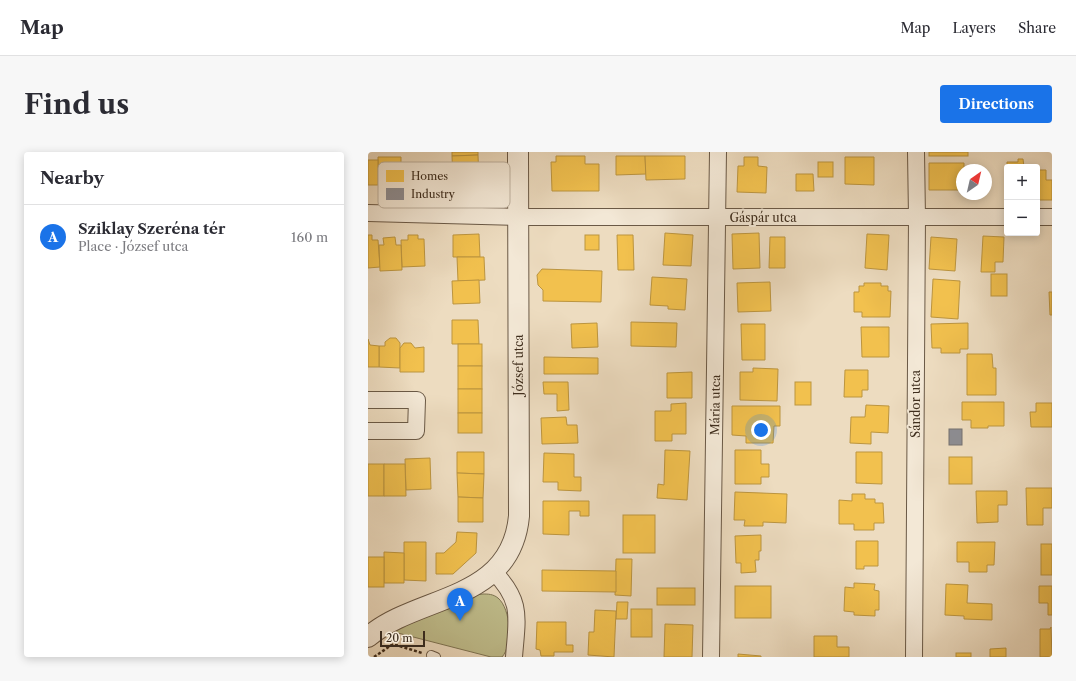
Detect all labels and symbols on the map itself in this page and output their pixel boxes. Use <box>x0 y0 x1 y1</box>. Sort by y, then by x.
legend <box>378 162 510 208</box>
north arrow <box>956 164 992 200</box>
text: Homes <box>411 169 448 183</box>
text: Industry <box>411 187 456 201</box>
street label: Gáspár utca <box>729 210 797 225</box>
street label: József utca <box>511 334 526 398</box>
street label: Sándor utca <box>908 369 923 438</box>
street label: Mária utca <box>707 374 723 435</box>
your location <box>751 420 771 440</box>
pin: A <box>447 588 473 621</box>
scale bar <box>380 629 425 648</box>

